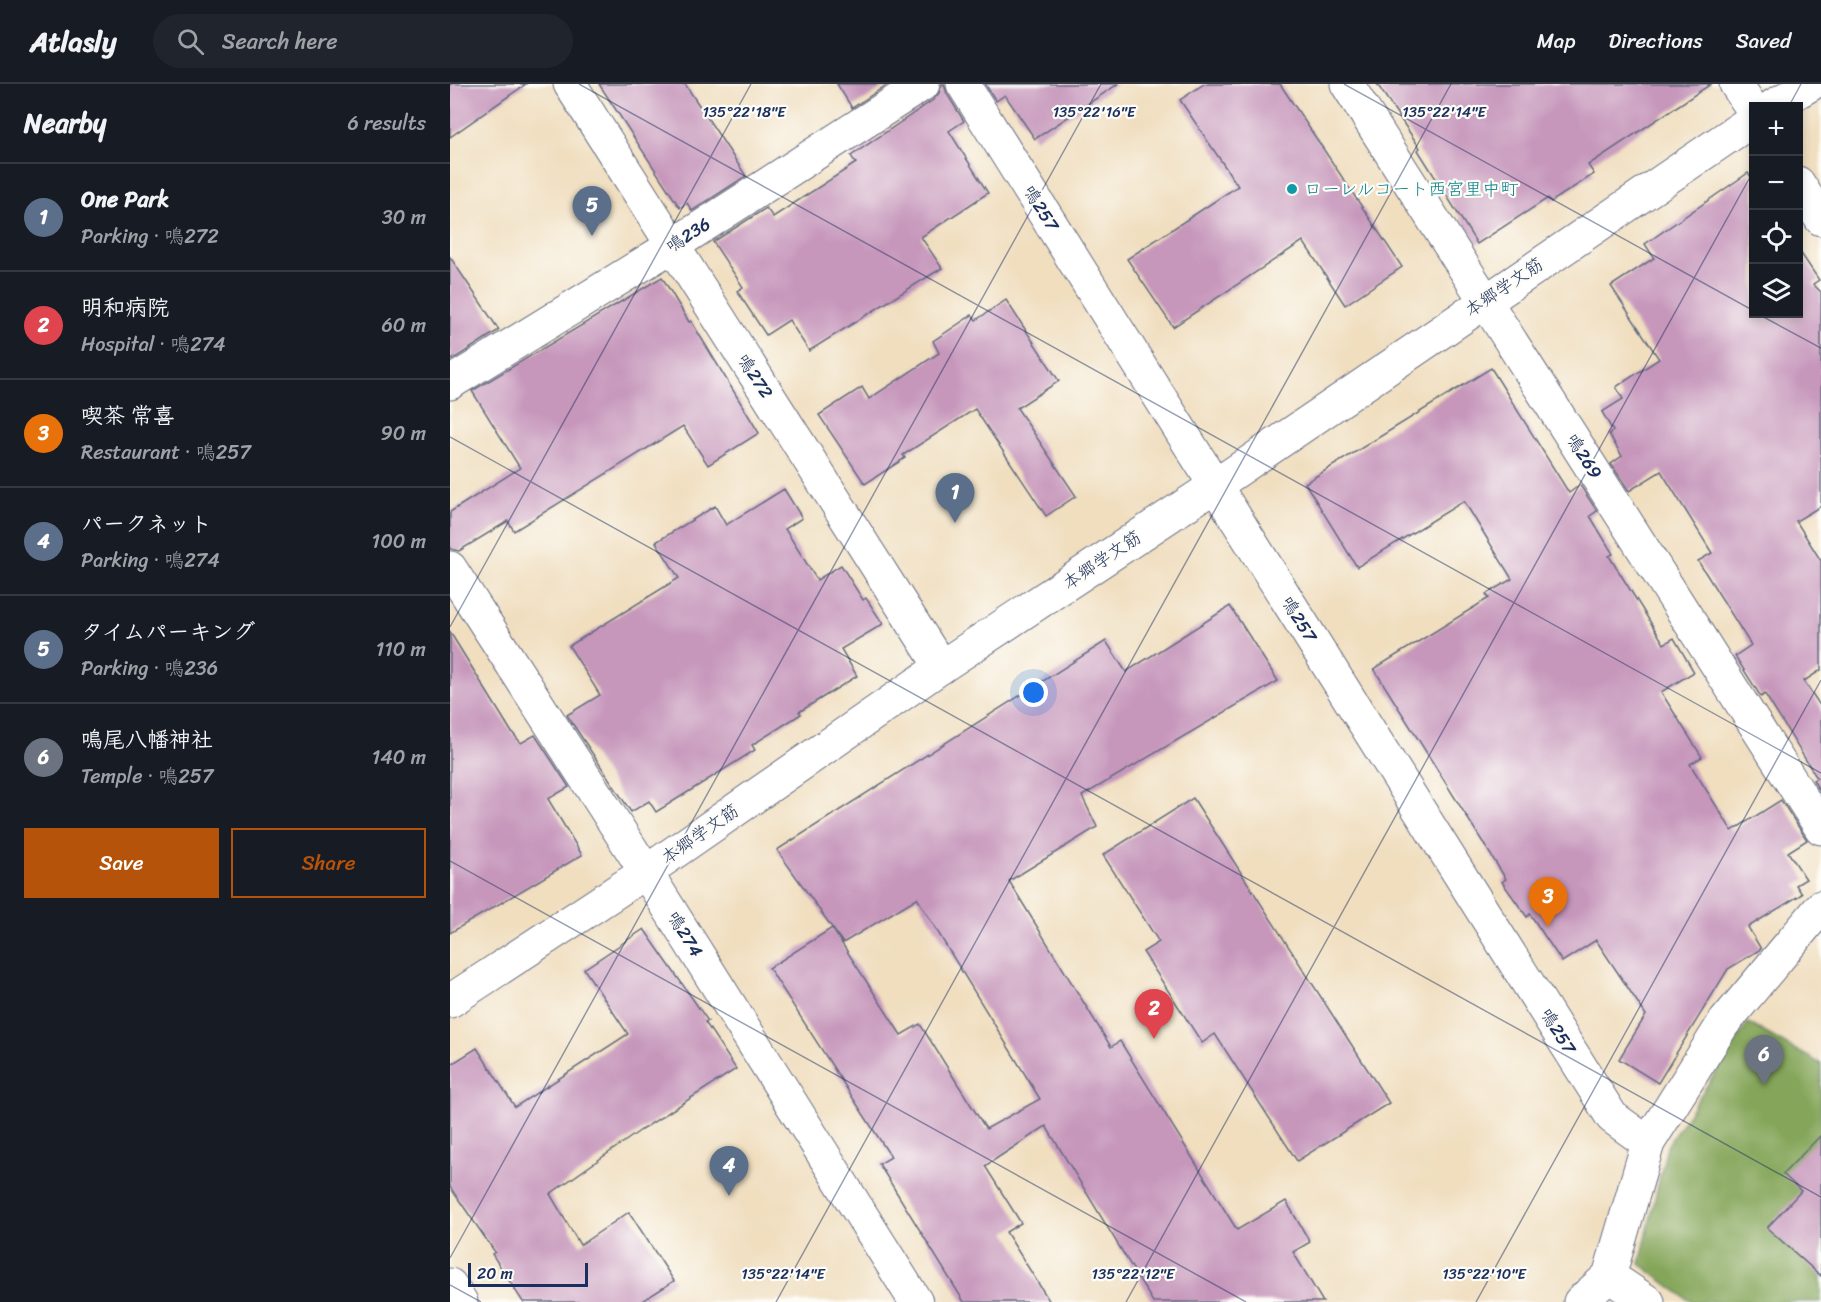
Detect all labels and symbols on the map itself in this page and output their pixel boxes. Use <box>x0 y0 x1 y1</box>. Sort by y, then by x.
text: 135°22'18"E <box>702 99 787 125</box>
text: 135°22'16"E <box>1053 99 1137 125</box>
text: 135°22'14"E <box>1402 99 1487 125</box>
place label: ローレルコート西宮里中町 <box>1304 173 1518 205</box>
street label: 鳴257 <box>1014 178 1069 239</box>
marker: ローレルコート西宮里中町 <box>1285 182 1299 196</box>
pin: 5 <box>572 186 612 236</box>
street label: 鳴236 <box>659 208 717 262</box>
street label: 本郷学文筋 <box>1458 249 1550 325</box>
street label: 鳴272 <box>728 347 782 405</box>
street label: 鳴269 <box>1557 426 1611 486</box>
pin: 1 <box>936 474 974 523</box>
street label: 本郷学文筋 <box>1056 522 1148 598</box>
street label: 鳴257 <box>1272 589 1327 650</box>
your location <box>1019 678 1048 707</box>
street label: 本郷学文筋 <box>654 795 746 873</box>
pin: 3 <box>1528 878 1568 927</box>
street label: 鳴274 <box>658 904 712 964</box>
pin: 2 <box>1134 990 1174 1039</box>
street label: 鳴257 <box>1531 1001 1586 1062</box>
pin: 6 <box>1744 1036 1784 1085</box>
pin: 4 <box>710 1146 748 1196</box>
scale bar <box>468 1260 588 1288</box>
text: 135°22'14"E <box>741 1261 826 1287</box>
text: 135°22'12"E <box>1092 1261 1176 1287</box>
text: 135°22'10"E <box>1442 1261 1527 1287</box>

